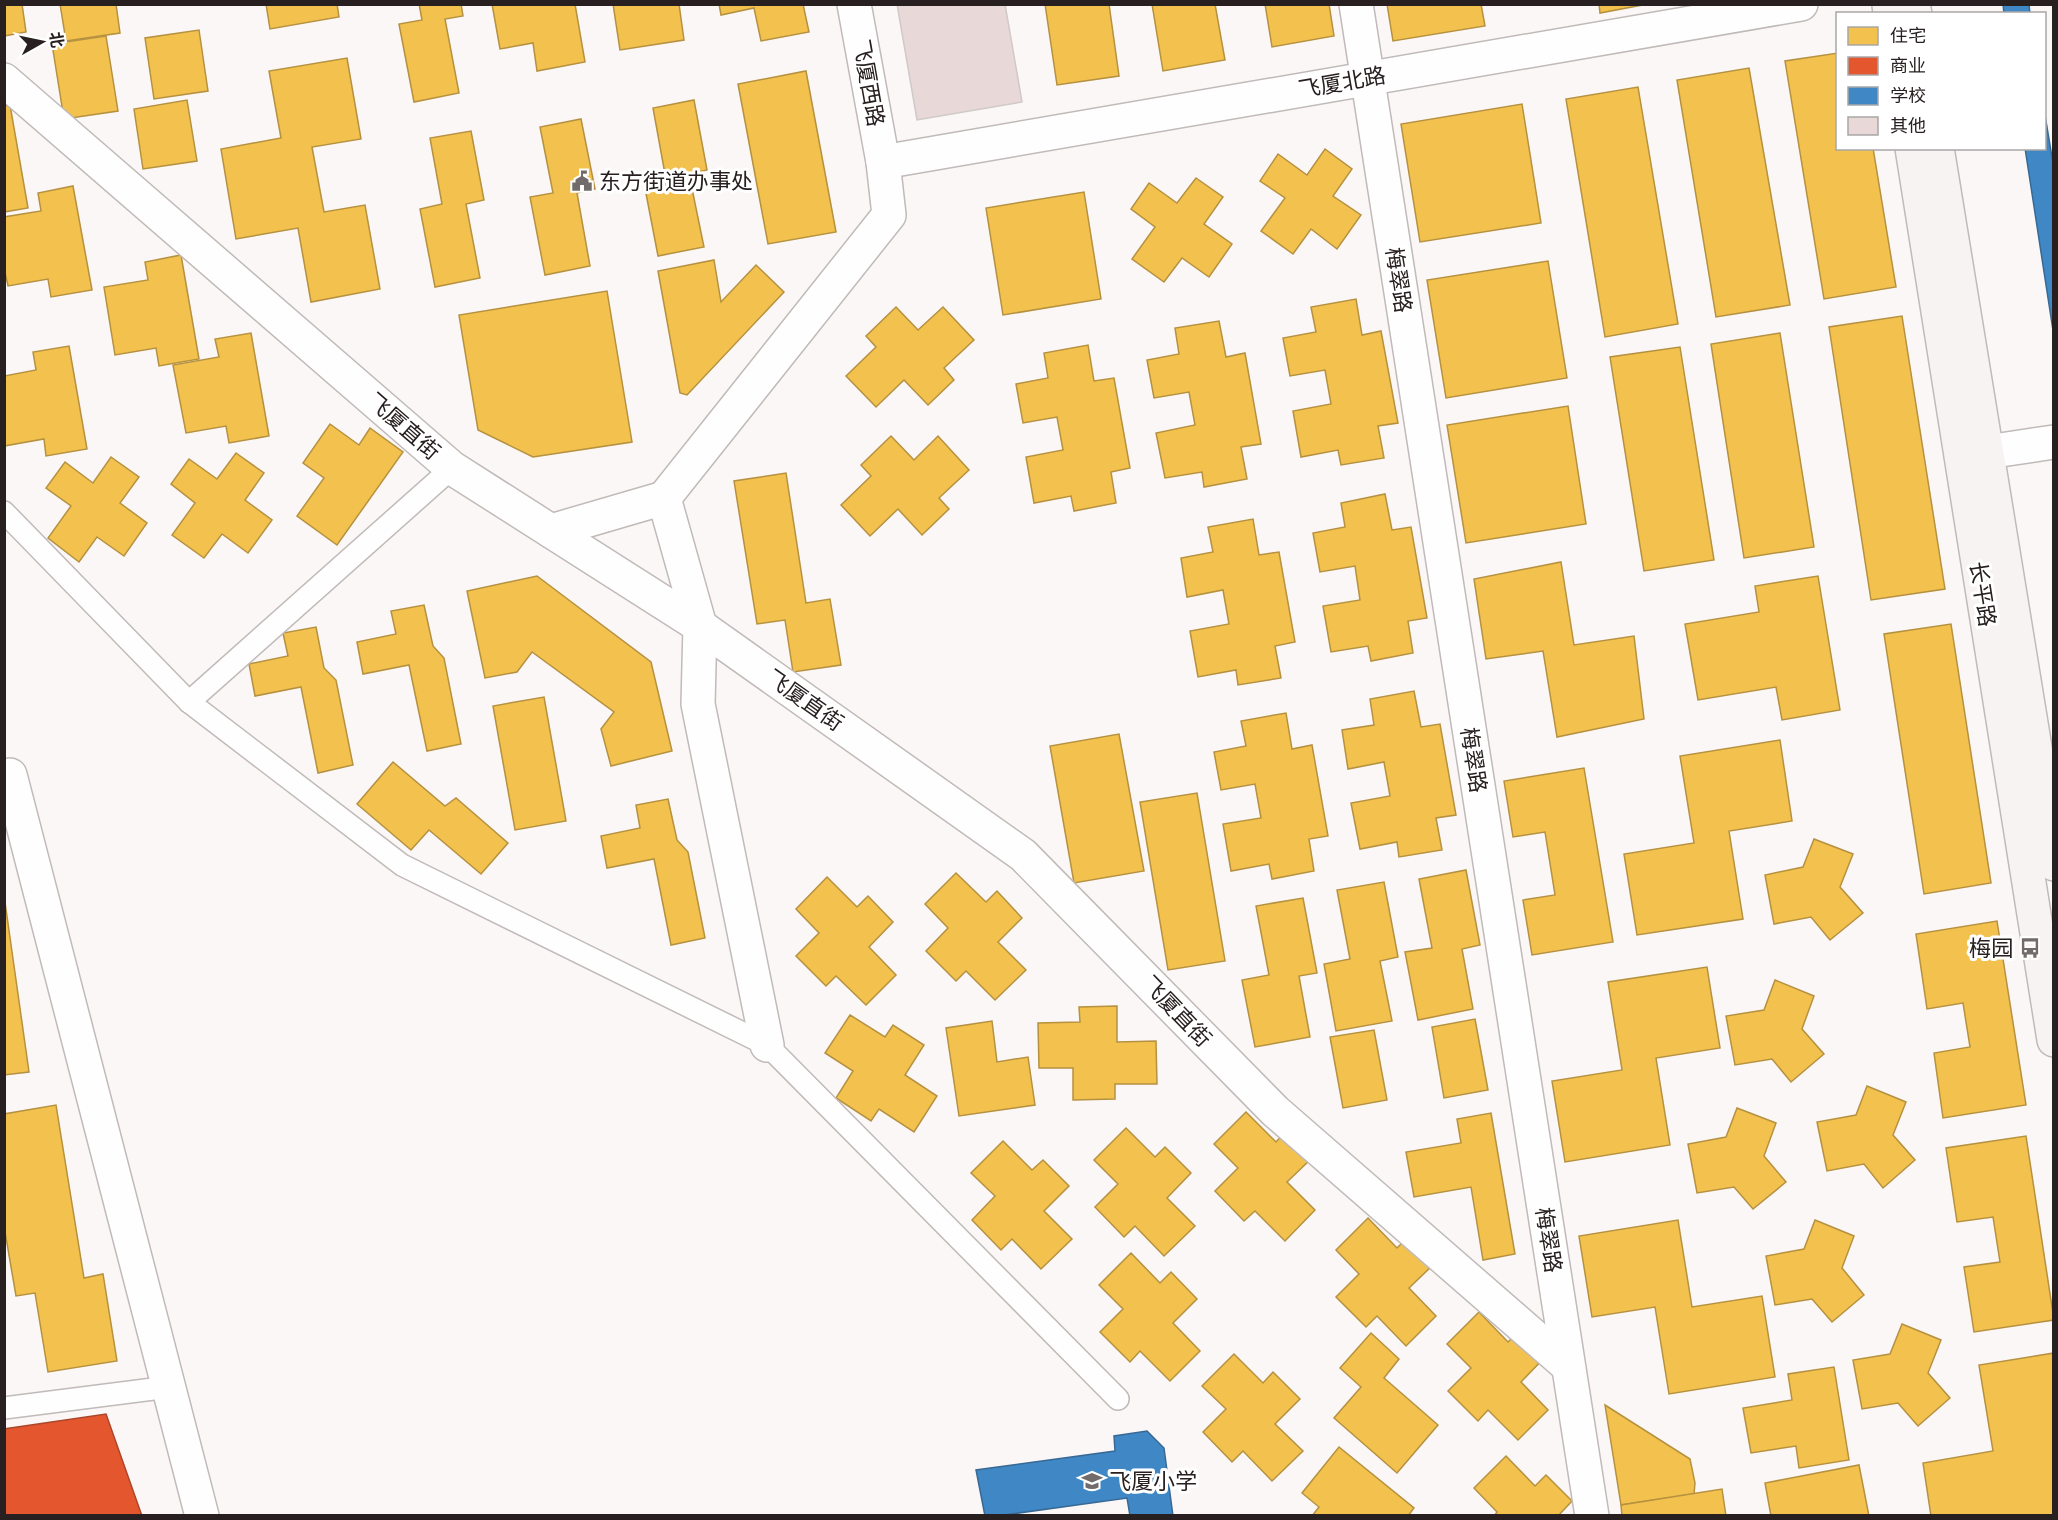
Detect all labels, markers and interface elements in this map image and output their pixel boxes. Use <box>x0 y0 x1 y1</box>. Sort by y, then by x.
north arrow <box>12 12 72 72</box>
legend <box>1836 12 2046 150</box>
text: 住宅 <box>1890 23 1926 50</box>
text: 北 <box>43 30 69 50</box>
street label: 飞厦西路 <box>844 37 891 129</box>
text: 商业 <box>1890 53 1926 80</box>
street label: 飞厦北路 <box>1296 60 1388 107</box>
text: 学校 <box>1890 83 1926 110</box>
text: 其他 <box>1890 113 1926 140</box>
place label: 东方街道办事处 <box>599 166 753 199</box>
public building icon: 东方街道办事处 <box>570 169 594 193</box>
street label: 梅翠路 <box>1376 245 1419 315</box>
street label: 飞厦直街 <box>359 386 447 468</box>
street label: 长平路 <box>1960 559 2003 629</box>
street label: 飞厦直街 <box>759 662 850 740</box>
street label: 梅翠路 <box>1451 725 1494 795</box>
place label: 梅园 <box>1969 933 2013 966</box>
bus stop icon: 梅园 <box>2018 936 2042 960</box>
street label: 飞厦直街 <box>1133 969 1218 1055</box>
street label: 梅翠路 <box>1526 1205 1569 1275</box>
place label: 飞厦小学 <box>1109 1466 1197 1499</box>
school or university icon: 飞厦小学 <box>1080 1469 1104 1493</box>

